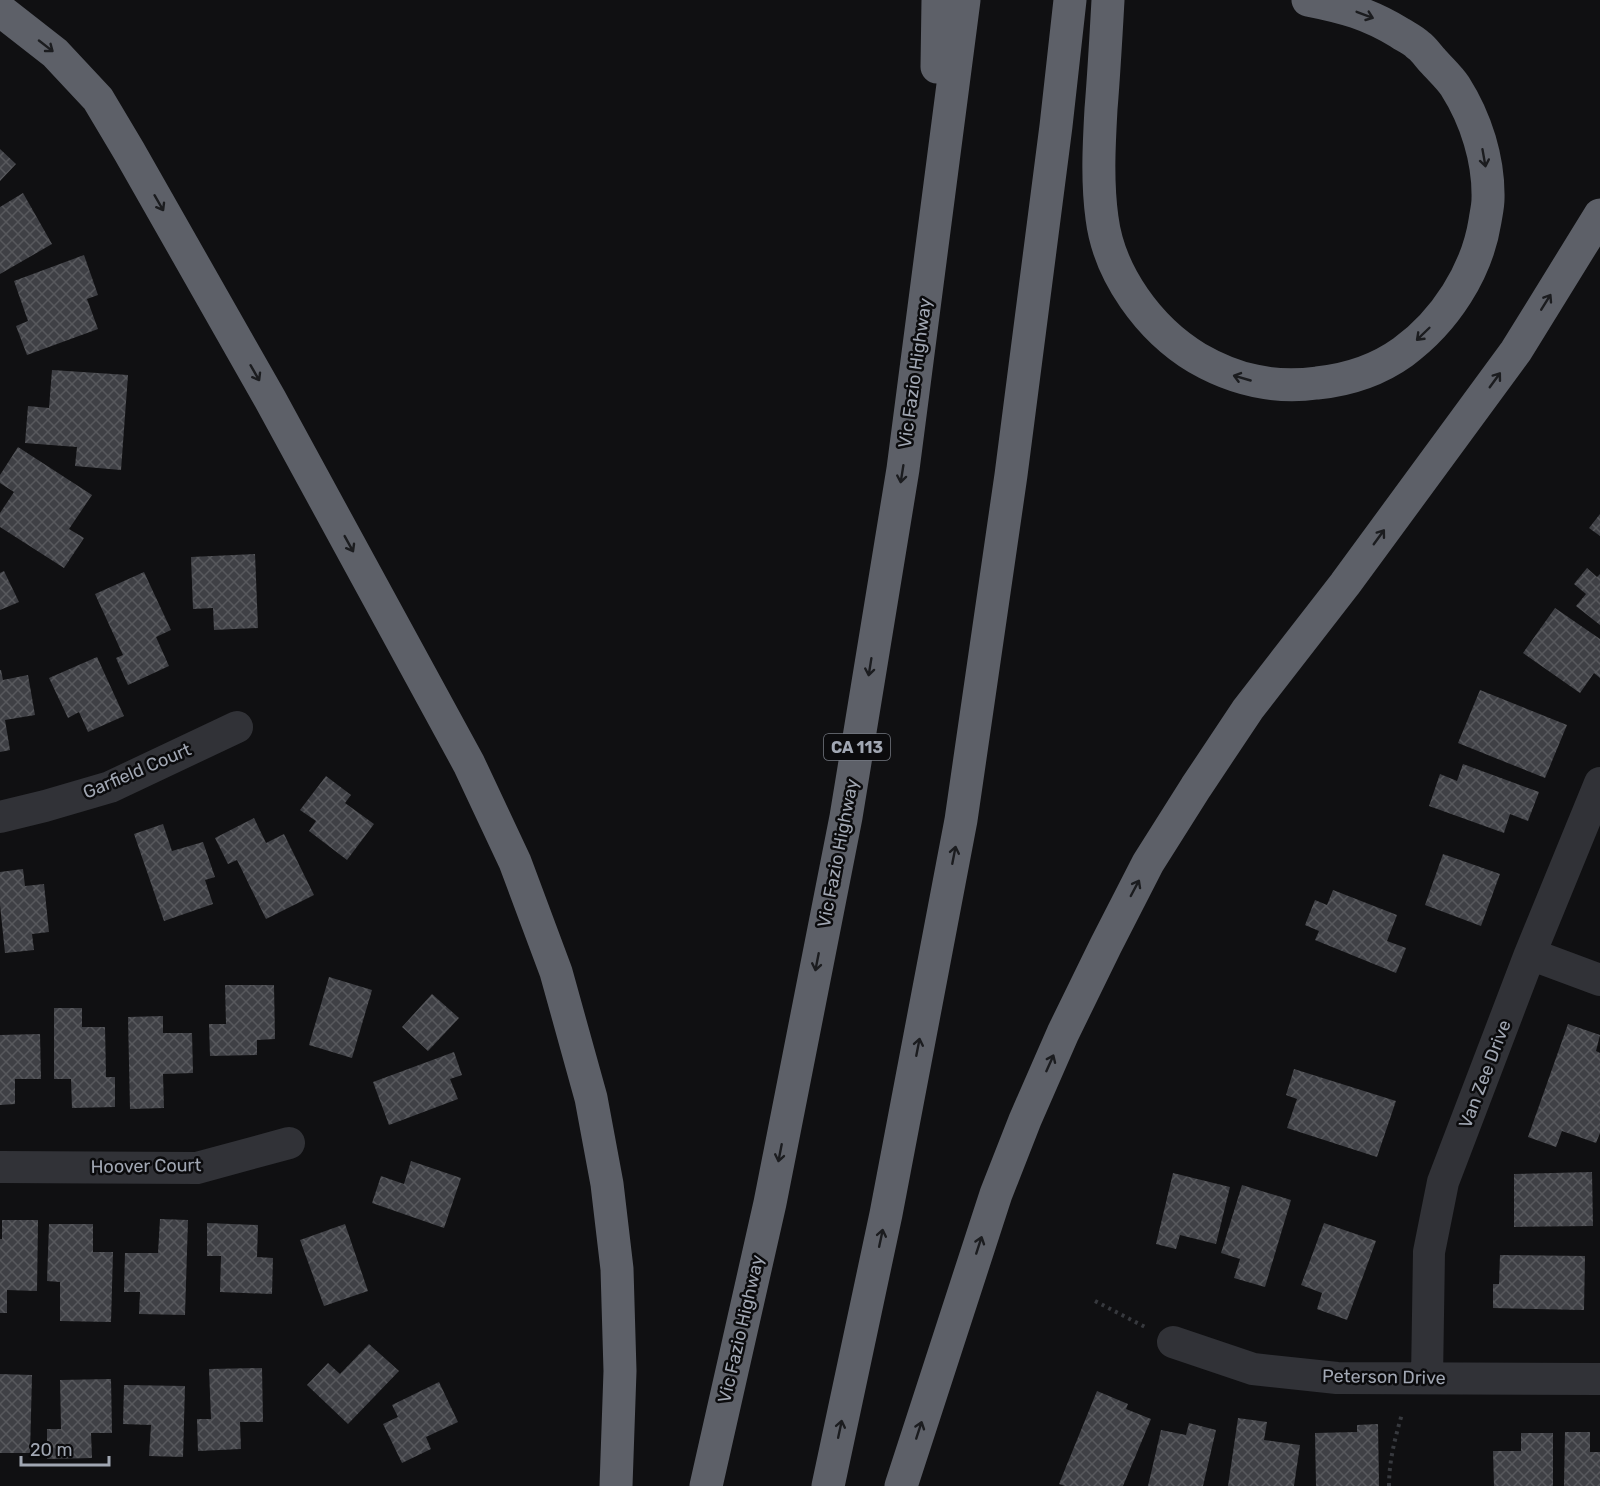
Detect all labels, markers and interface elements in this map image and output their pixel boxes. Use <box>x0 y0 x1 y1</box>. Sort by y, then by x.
one-way arrow <box>1355 10 1374 21</box>
one-way arrow <box>38 39 54 52</box>
one-way arrow <box>1479 148 1490 168</box>
one-way arrow <box>154 194 165 212</box>
one-way arrow <box>1541 294 1553 311</box>
street label: Vic Fazio Highway <box>894 297 936 449</box>
one-way arrow <box>1416 327 1431 342</box>
one-way arrow <box>249 364 261 381</box>
one-way arrow <box>1233 372 1252 383</box>
one-way arrow <box>1489 372 1501 388</box>
one-way arrow <box>896 464 907 484</box>
one-way arrow <box>1373 530 1386 546</box>
one-way arrow <box>343 535 355 552</box>
one-way arrow <box>865 657 876 676</box>
road number: CA 113 <box>824 734 890 760</box>
street label: Garfield Court <box>80 738 194 804</box>
street label: Vic Fazio Highway <box>813 777 863 929</box>
one-way arrow <box>949 846 960 865</box>
one-way arrow <box>1129 880 1141 897</box>
one-way arrow <box>811 952 823 971</box>
street label: Van Zee Drive <box>1454 1017 1516 1131</box>
one-way arrow <box>913 1037 924 1057</box>
one-way arrow <box>1045 1055 1056 1073</box>
one-way arrow <box>774 1143 785 1163</box>
street label: Hoover Court <box>90 1154 202 1178</box>
one-way arrow <box>876 1229 887 1248</box>
one-way arrow <box>975 1236 986 1255</box>
street label: Vic Fazio Highway <box>713 1253 769 1405</box>
street label: Peterson Drive <box>1322 1365 1446 1389</box>
one-way arrow <box>835 1420 846 1439</box>
one-way arrow <box>914 1421 925 1440</box>
scale bar <box>21 1429 110 1467</box>
text: 20 m <box>30 1439 72 1461</box>

